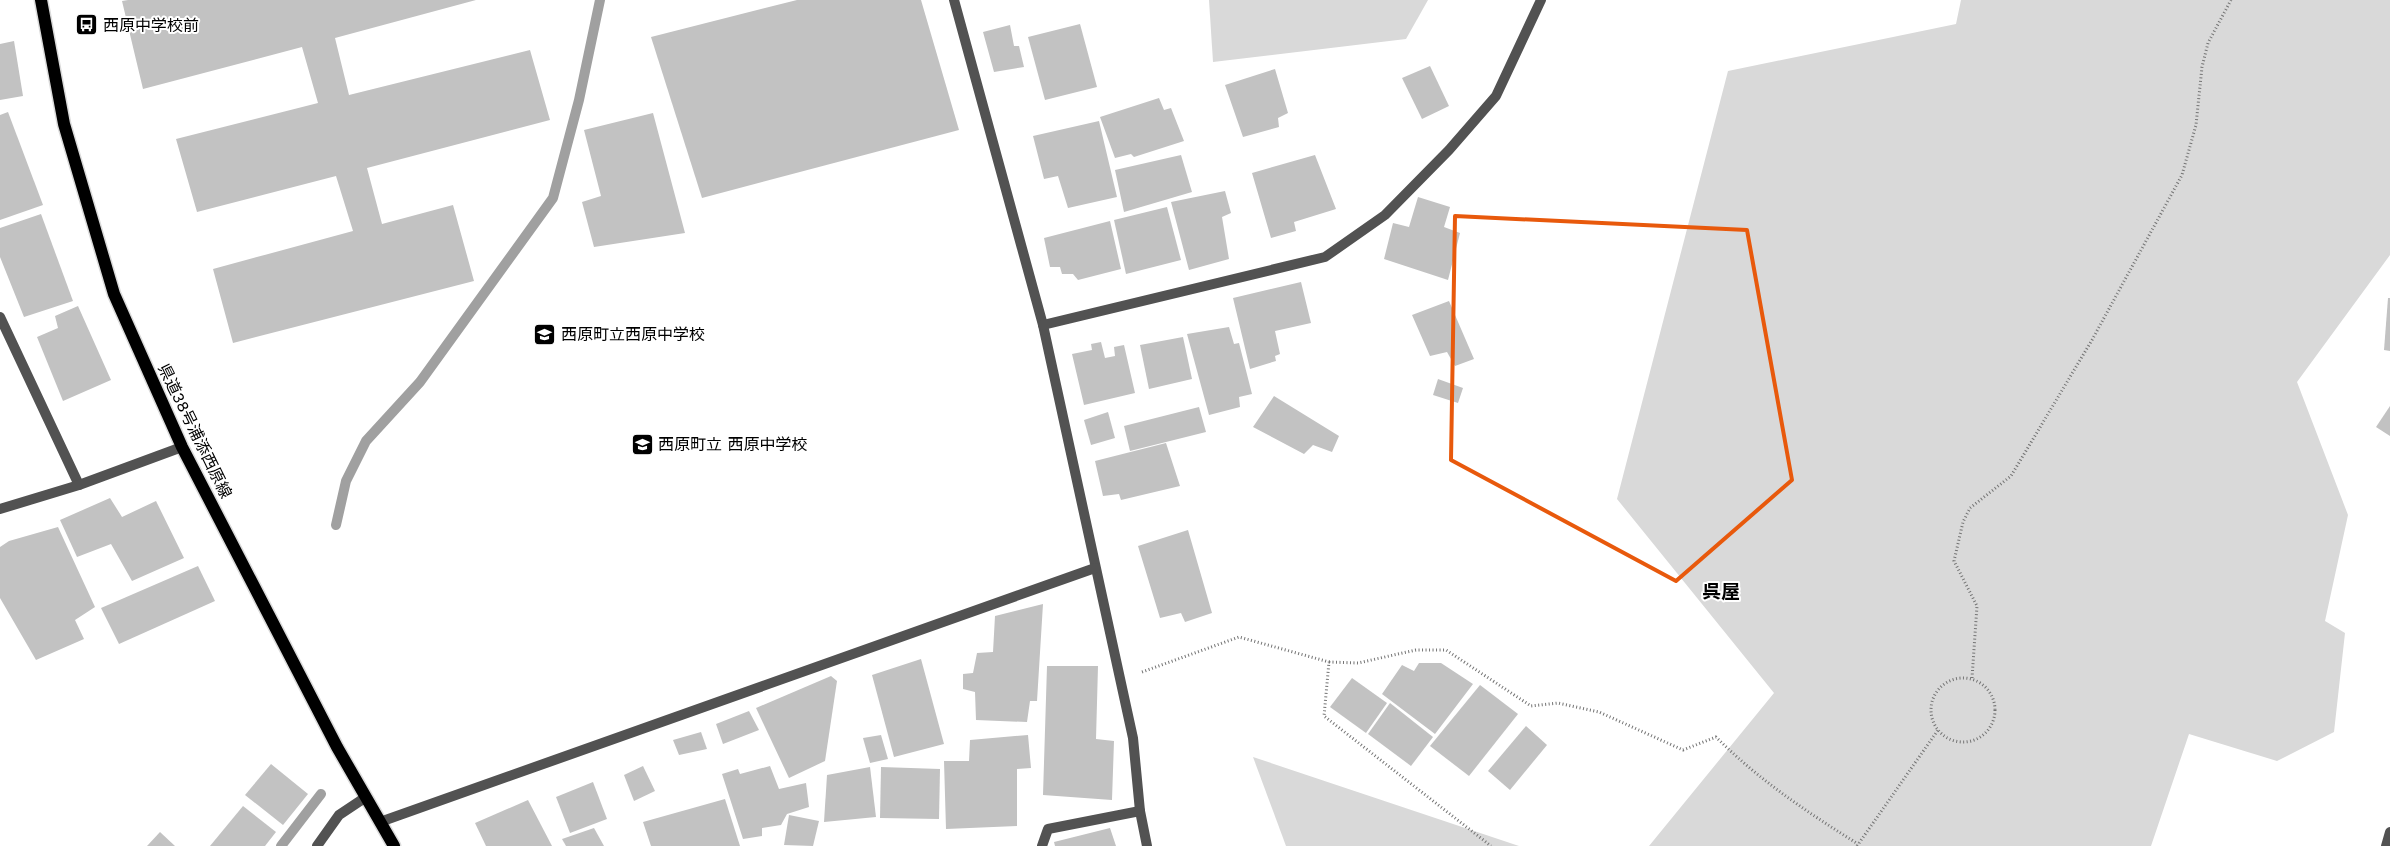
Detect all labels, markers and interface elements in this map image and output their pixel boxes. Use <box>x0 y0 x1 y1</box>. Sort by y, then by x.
bus stop icon: 西原中学校前 <box>75 13 99 37</box>
place label: 西原中学校前 <box>103 16 199 35</box>
school or university icon: 西原町立西原中学校 <box>533 322 557 346</box>
place label: 西原町立西原中学校 <box>561 325 705 344</box>
street label: 県道38号浦添西原線 <box>154 361 236 501</box>
school or university icon: 西原町立 西原中学校 <box>630 432 654 456</box>
place label: 西原町立 西原中学校 <box>658 435 807 454</box>
district label: 呉屋 <box>1702 580 1740 603</box>

